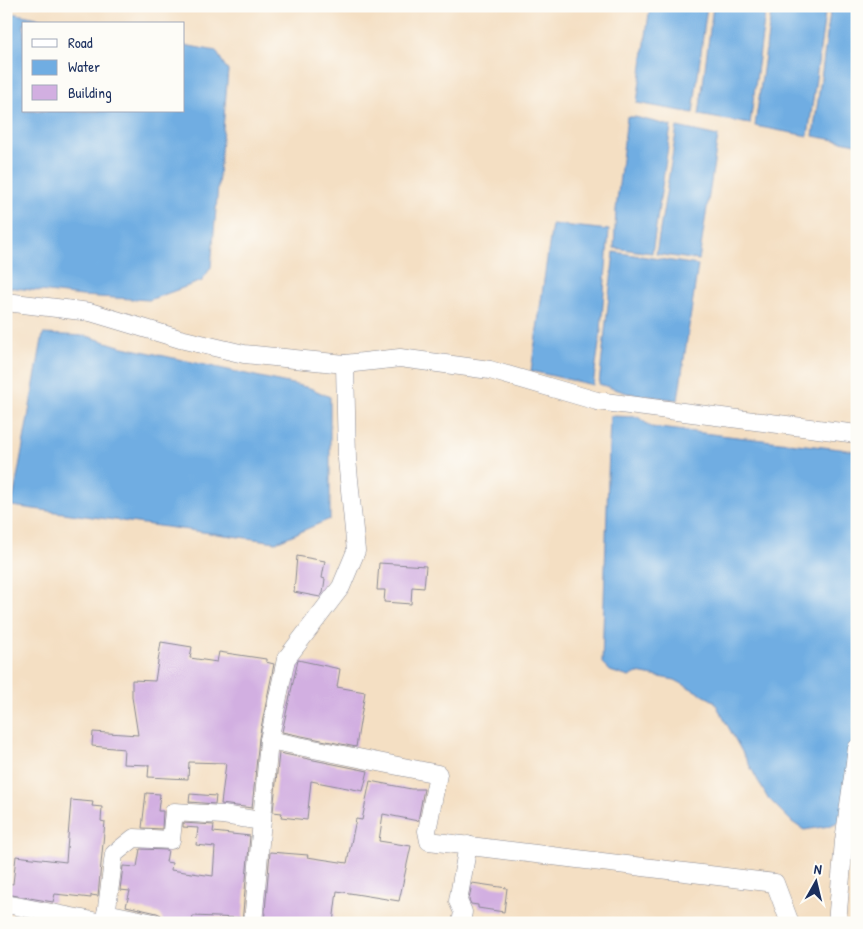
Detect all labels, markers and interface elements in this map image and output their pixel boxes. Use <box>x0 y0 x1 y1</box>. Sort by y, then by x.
legend <box>22 22 185 112</box>
text: Road <box>68 32 93 53</box>
text: Water <box>68 56 100 77</box>
text: Building <box>68 82 112 103</box>
north arrow <box>790 856 840 906</box>
text: N <box>813 859 823 879</box>

